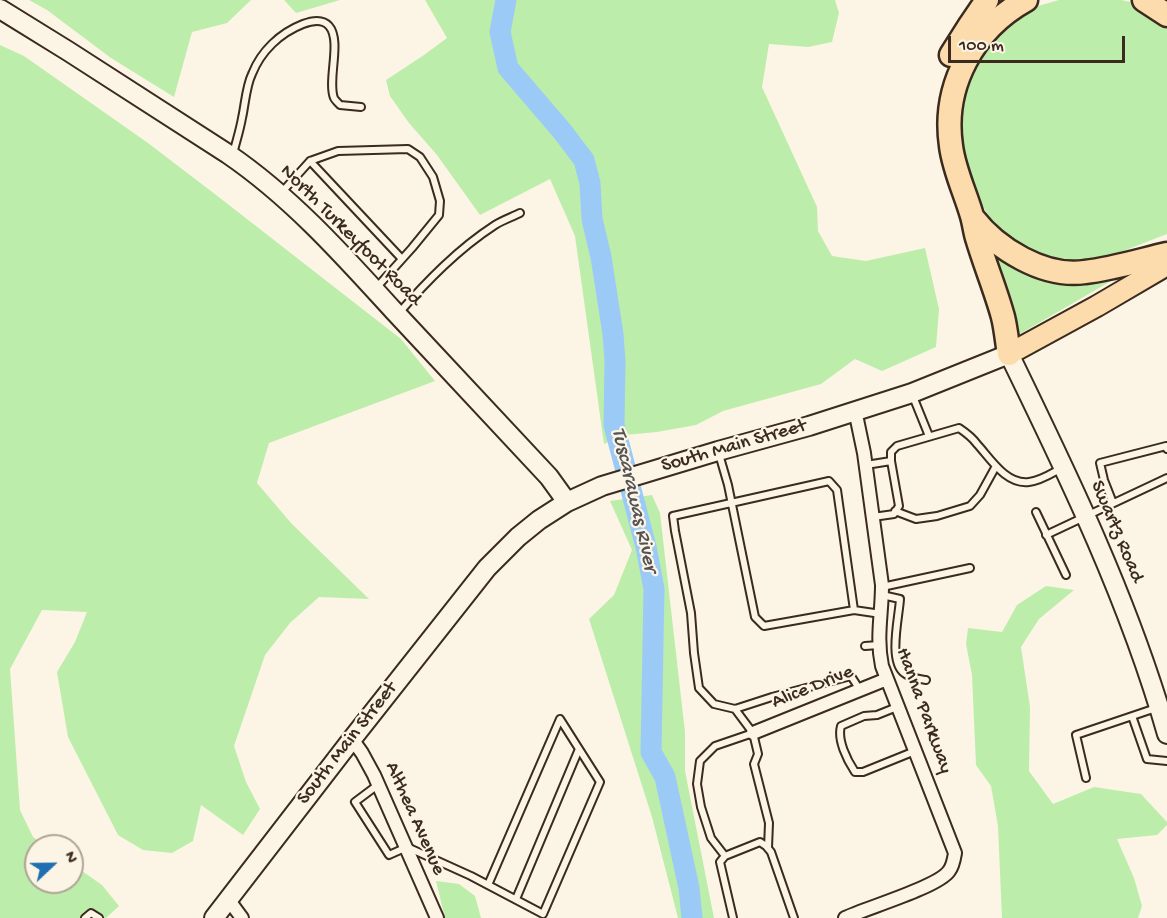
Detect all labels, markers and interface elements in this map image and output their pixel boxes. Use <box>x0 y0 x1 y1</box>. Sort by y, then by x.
scale bar <box>951 24 1128 62</box>
text: 100 m <box>959 36 1004 57</box>
street label: North Turkeyfoot Road <box>274 160 426 312</box>
street label: South Main Street <box>659 415 809 479</box>
water label: Tuscarawas River <box>604 425 662 575</box>
street label: Swartz Road <box>1084 477 1148 587</box>
street label: Hanna Parkway <box>889 645 957 777</box>
street label: Alice Drive <box>769 661 857 715</box>
street label: South Main Street <box>293 678 403 810</box>
street label: Althea Avenue <box>378 759 450 879</box>
north arrow <box>24 834 84 894</box>
text: N <box>59 849 80 866</box>

